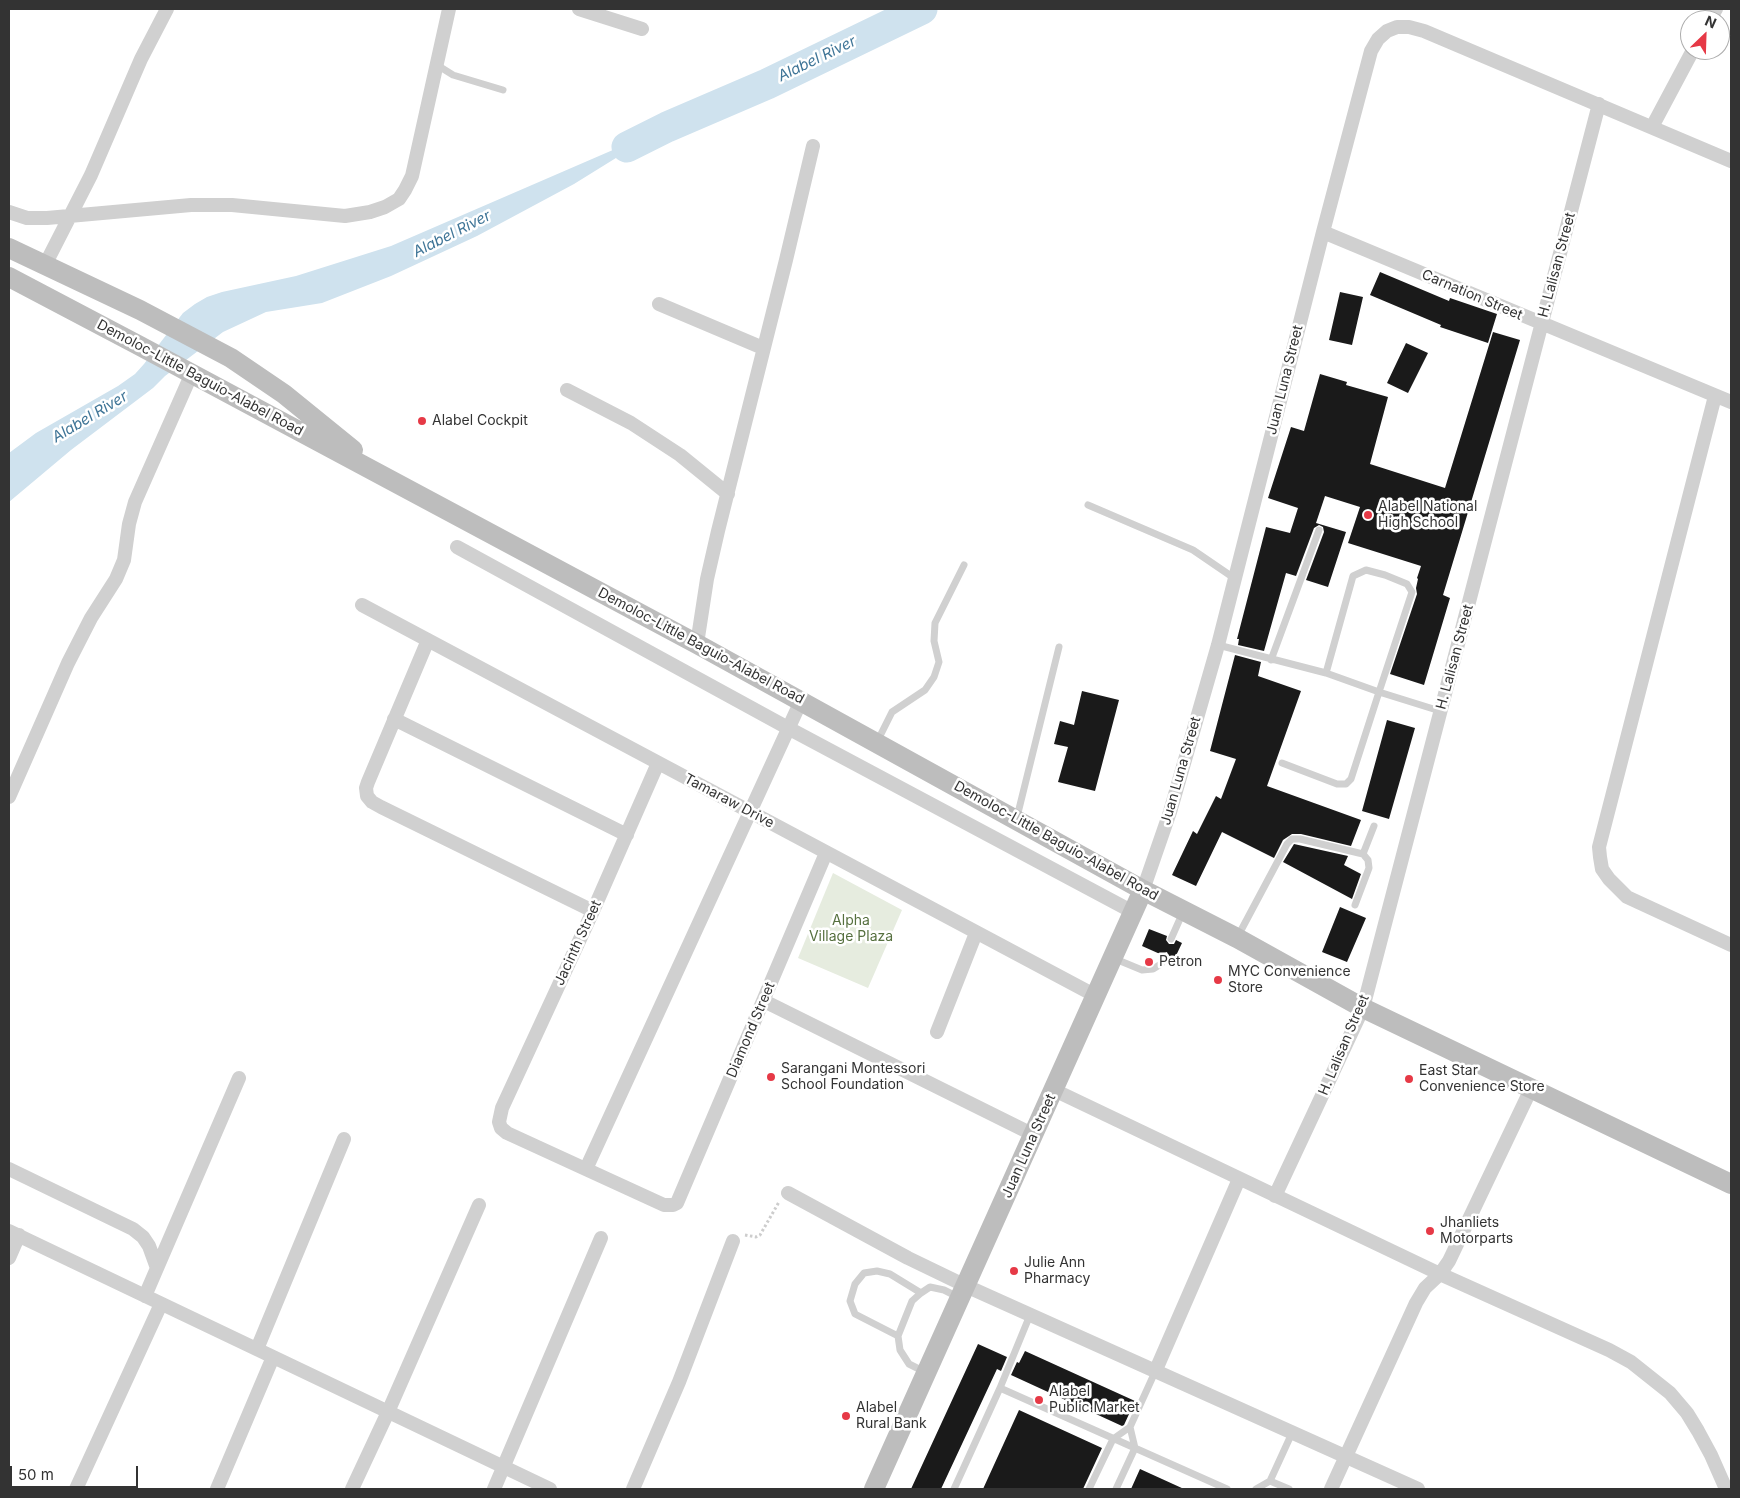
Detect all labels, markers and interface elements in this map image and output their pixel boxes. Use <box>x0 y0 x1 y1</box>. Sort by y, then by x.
north arrow <box>1680 10 1730 60</box>
text: N <box>1703 12 1719 32</box>
water label: Alabel River <box>775 32 859 86</box>
water label: Alabel River <box>410 207 494 261</box>
street label: H. Lalisan Street <box>1535 211 1579 319</box>
street label: Carnation Street <box>1419 266 1525 324</box>
street label: Demoloc-Little Baguio-Alabel Road <box>94 316 306 440</box>
street label: Juan Luna Street <box>1263 324 1307 436</box>
water label: Alabel River <box>49 388 131 446</box>
place label: Alabel Cockpit <box>432 413 528 429</box>
marker: Alabel Cockpit <box>416 415 428 427</box>
place label: Alabel National High School <box>1378 499 1477 532</box>
marker: Alabel National High School <box>1362 509 1374 521</box>
street label: Demoloc-Little Baguio-Alabel Road <box>595 584 807 708</box>
street label: H. Lalisan Street <box>1433 603 1477 711</box>
street label: Juan Luna Street <box>1157 715 1205 827</box>
street label: Tamaraw Drive <box>681 770 777 832</box>
street label: Demoloc-Little Baguio-Alabel Road <box>951 778 1161 904</box>
street label: Jacinth Street <box>551 898 605 988</box>
park label: Alpha Village Plaza <box>809 913 893 946</box>
place label: Petron <box>1159 954 1202 970</box>
marker: Petron <box>1143 956 1155 968</box>
place label: MYC Convenience Store <box>1228 964 1351 996</box>
marker: MYC Convenience Store <box>1212 974 1224 986</box>
street label: Diamond Street <box>723 980 779 1080</box>
street label: H. Lalisan Street <box>1315 992 1373 1098</box>
place label: Sarangani Montessori School Foundation <box>781 1061 925 1094</box>
place label: East Star Convenience Store <box>1419 1063 1545 1096</box>
marker: Sarangani Montessori School Foundation <box>765 1071 777 1083</box>
marker: East Star Convenience Store <box>1403 1073 1415 1085</box>
street label: Juan Luna Street <box>999 1091 1059 1201</box>
place label: Jhanliets Motorparts <box>1440 1215 1513 1248</box>
marker: Jhanliets Motorparts <box>1424 1225 1436 1237</box>
place label: Julie Ann Pharmacy <box>1024 1255 1090 1288</box>
marker: Julie Ann Pharmacy <box>1008 1265 1020 1277</box>
place label: Alabel Public Market <box>1049 1384 1140 1416</box>
marker: Alabel Public Market <box>1033 1394 1045 1406</box>
place label: Alabel Rural Bank <box>856 1400 927 1432</box>
marker: Alabel Rural Bank <box>840 1410 852 1422</box>
scale bar <box>12 1456 140 1488</box>
text: 50 m <box>18 1465 54 1484</box>

